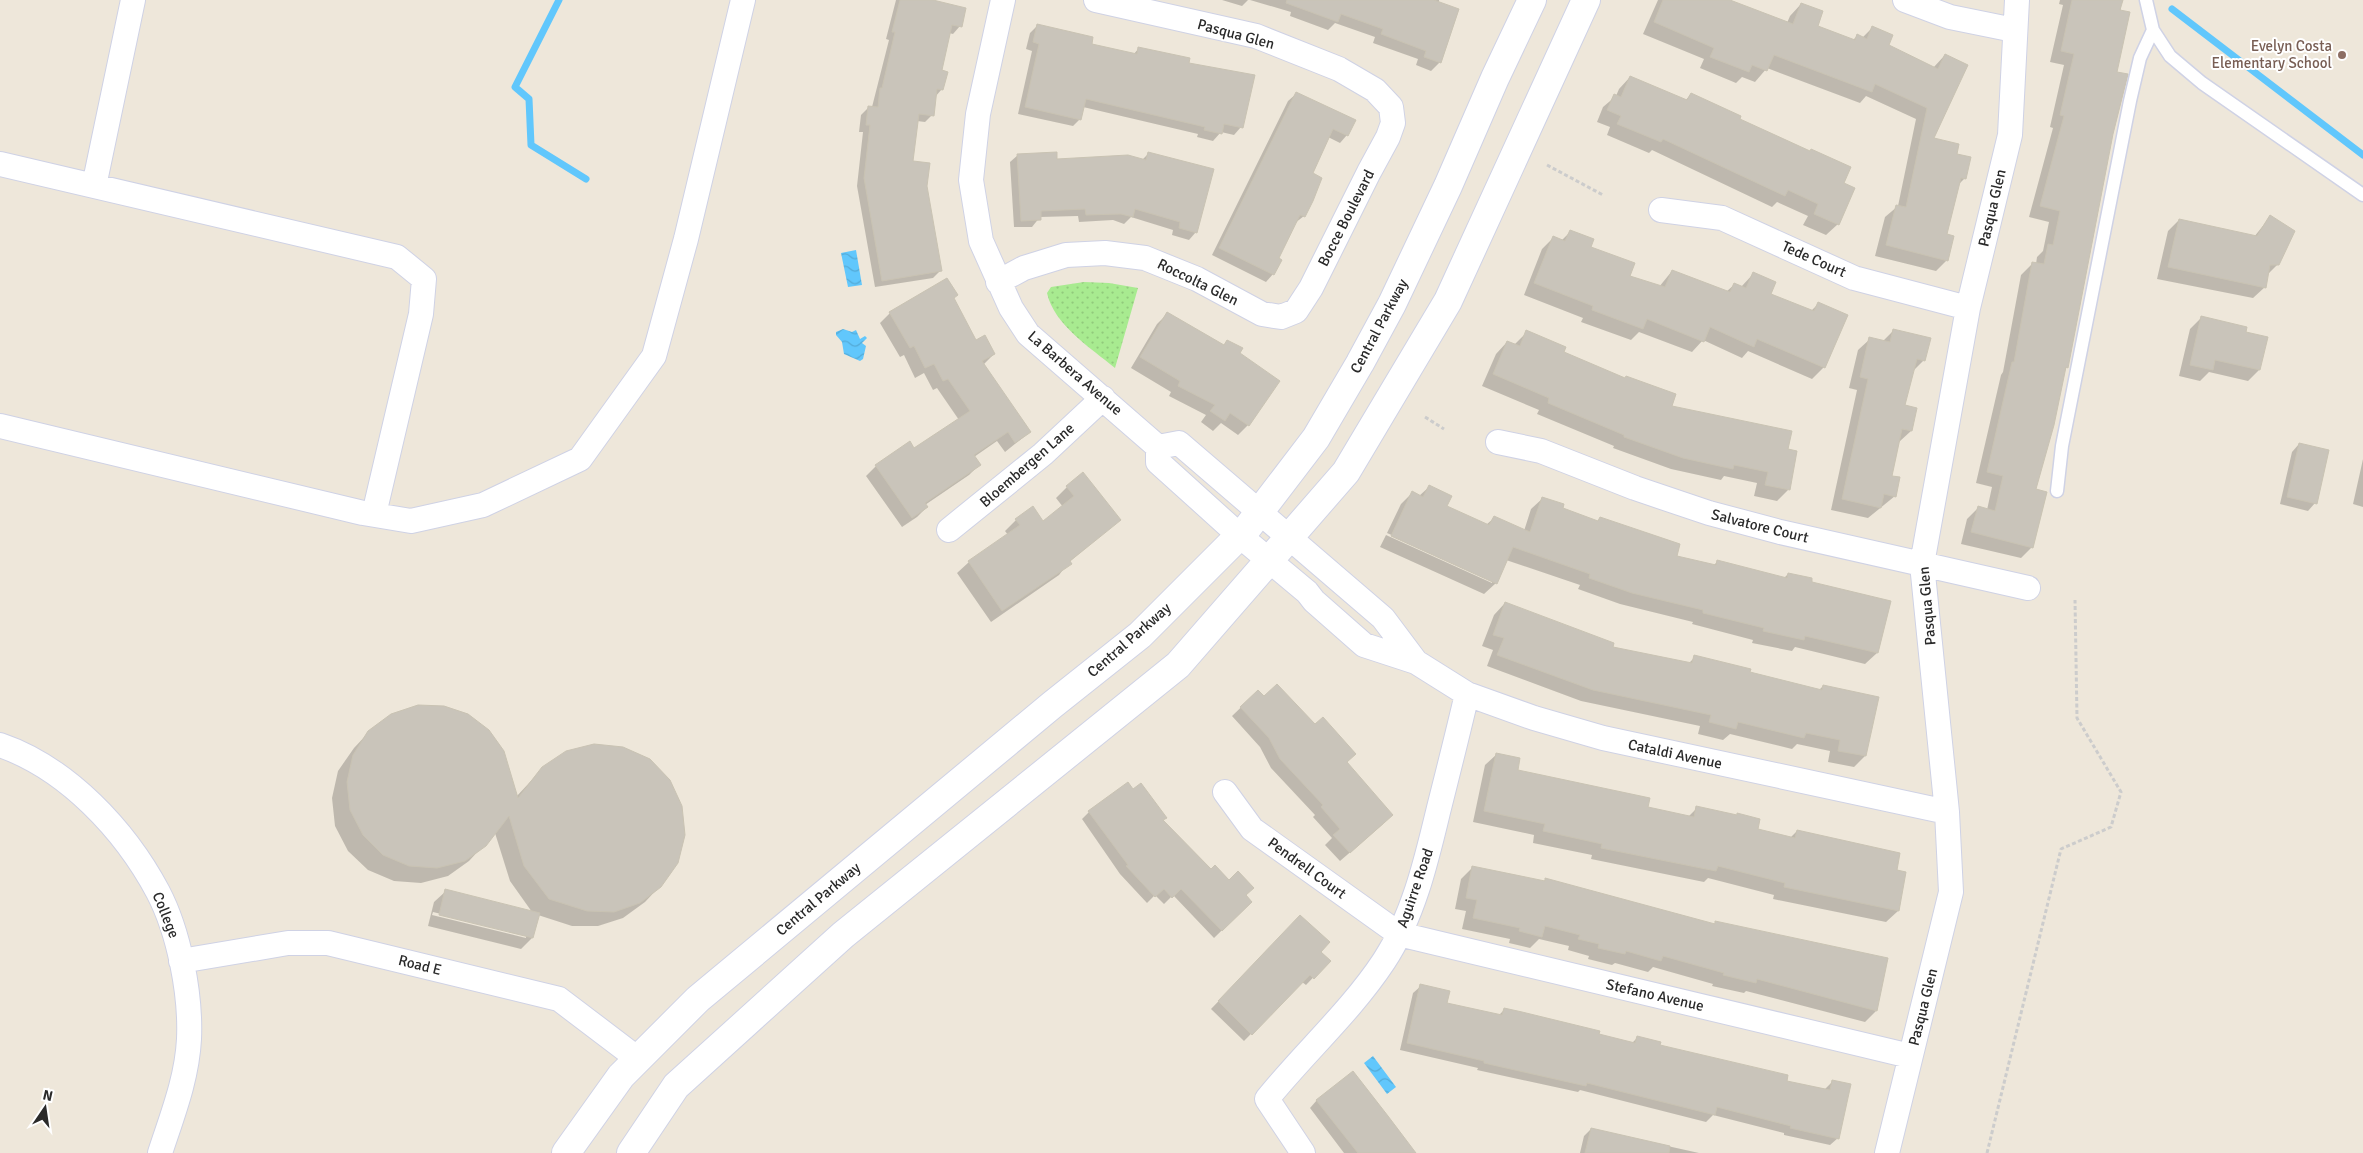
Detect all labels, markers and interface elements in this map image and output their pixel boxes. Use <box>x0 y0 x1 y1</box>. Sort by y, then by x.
street label: Pasqua Glen <box>1196 15 1276 53</box>
place label: Evelyn Costa Elementary School <box>2211 37 2332 72</box>
marker: Evelyn Costa Elementary School <box>2336 49 2348 61</box>
street label: Bocce Boulevard <box>1314 167 1378 269</box>
street label: Pasqua Glen <box>1974 167 2010 249</box>
street label: Tede Court <box>1779 237 1849 281</box>
street label: Roccolta Glen <box>1154 255 1242 309</box>
street label: Central Parkway <box>1347 276 1411 376</box>
street label: La Barbera Avenue <box>1024 327 1126 419</box>
street label: Bloembergen Lane <box>976 419 1078 511</box>
street label: Salvatore Court <box>1710 505 1810 547</box>
street label: Pasqua Glen <box>1915 566 1939 646</box>
street label: Central Parkway <box>1084 599 1174 681</box>
street label: Cataldi Avenue <box>1626 735 1724 773</box>
street label: Pendrell Court <box>1264 834 1350 902</box>
street label: Aguirre Road <box>1393 846 1437 930</box>
street label: Central Parkway <box>772 858 864 940</box>
street label: College <box>149 889 183 941</box>
street label: Road E <box>397 951 443 979</box>
street label: Pasqua Glen <box>1905 967 1941 1047</box>
street label: Stefano Avenue <box>1604 975 1706 1015</box>
north arrow <box>20 1083 70 1133</box>
text: N <box>41 1086 54 1105</box>

